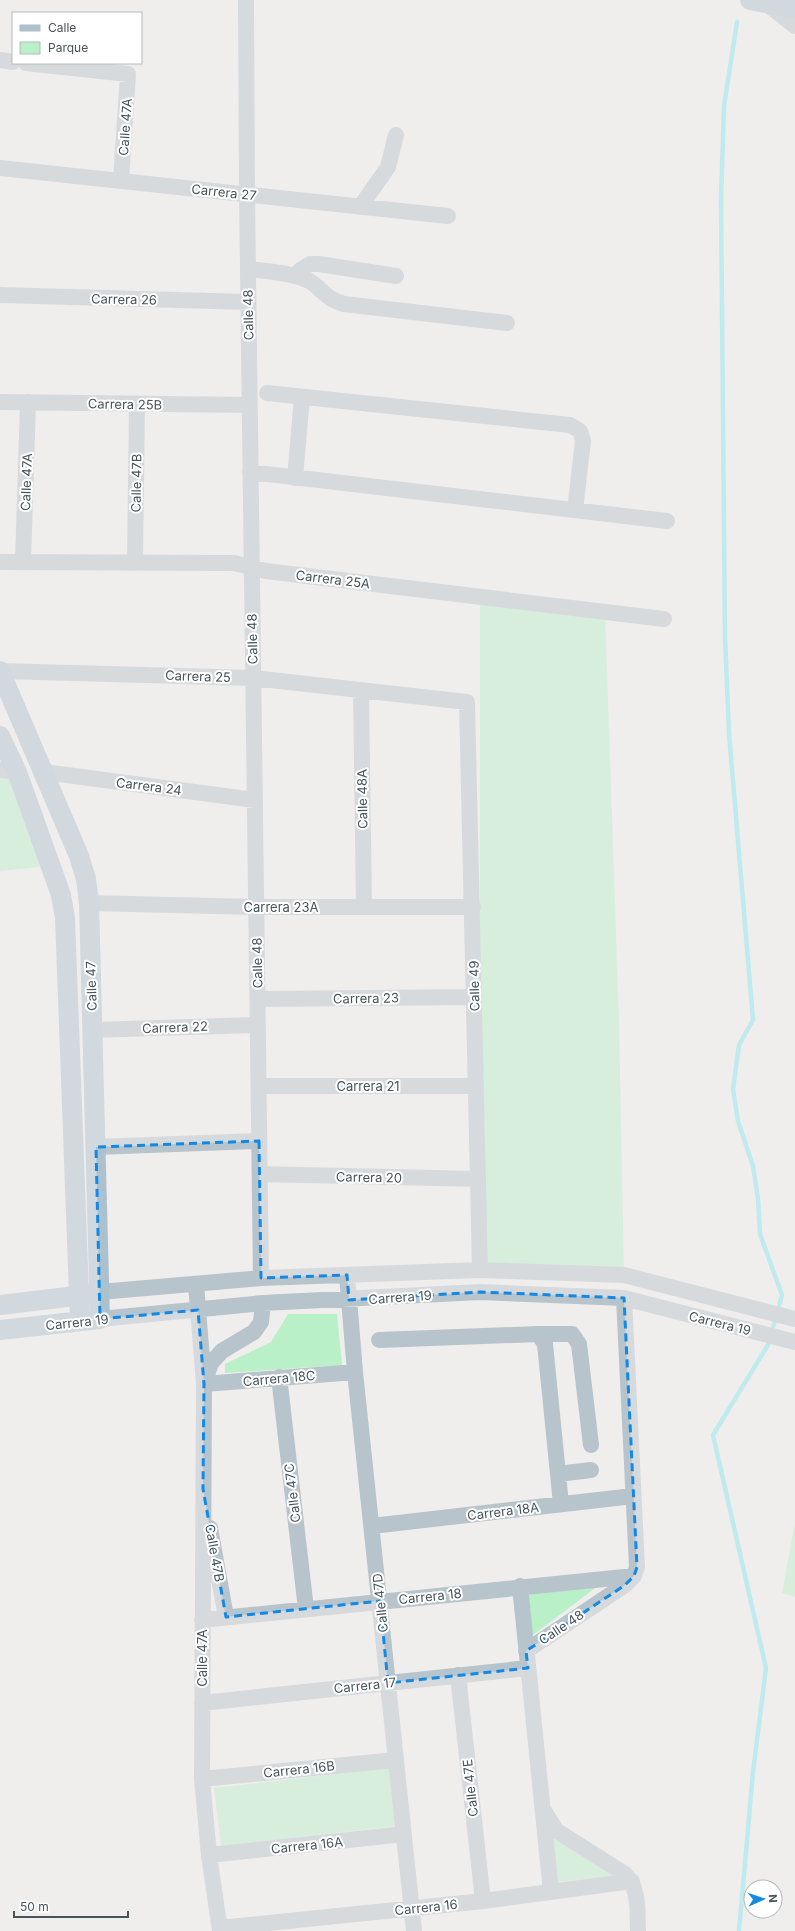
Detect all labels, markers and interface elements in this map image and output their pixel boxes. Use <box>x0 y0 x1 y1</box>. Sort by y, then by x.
legend <box>12 12 142 64</box>
text: Calle <box>48 20 76 35</box>
text: Parque <box>48 40 88 55</box>
street label: Calle 47A <box>115 98 135 156</box>
street label: Carrera 27 <box>191 181 257 203</box>
street label: Calle 48 <box>240 289 256 341</box>
street label: Carrera 26 <box>91 290 157 308</box>
street label: Carrera 25B <box>88 395 162 413</box>
street label: Calle 47A <box>17 453 35 511</box>
street label: Calle 47B <box>127 454 145 512</box>
street label: Carrera 25A <box>295 567 371 592</box>
street label: Calle 48 <box>244 613 260 665</box>
street label: Carrera 25 <box>165 667 231 685</box>
street label: Calle 48A <box>353 769 371 829</box>
street label: Carrera 24 <box>115 774 183 798</box>
street label: Carrera 23A <box>244 899 318 915</box>
street label: Calle 48 <box>249 937 265 989</box>
street label: Calle 49 <box>466 960 482 1012</box>
street label: Calle 47 <box>82 961 100 1011</box>
street label: Carrera 23 <box>333 989 399 1007</box>
street label: Carrera 22 <box>142 1018 208 1036</box>
street label: Carrera 21 <box>336 1078 400 1094</box>
street label: Carrera 20 <box>336 1168 402 1186</box>
street label: Carrera 19 <box>368 1287 432 1307</box>
street label: Carrera 19 <box>687 1308 753 1338</box>
street label: Carrera 19 <box>45 1311 109 1333</box>
street label: Carrera 18C <box>242 1367 316 1389</box>
street label: Calle 47C <box>280 1462 304 1524</box>
street label: Carrera 18A <box>466 1499 540 1523</box>
street label: Calle 47B <box>202 1523 228 1583</box>
street label: Calle 47D <box>369 1573 391 1633</box>
street label: Carrera 18 <box>398 1585 462 1607</box>
street label: Calle 48 <box>535 1606 587 1648</box>
street label: Calle 47A <box>194 1629 210 1687</box>
street label: Carrera 17 <box>333 1674 397 1696</box>
street label: Carrera 16B <box>262 1757 336 1781</box>
street label: Calle 47E <box>459 1758 481 1818</box>
street label: Carrera 16A <box>270 1833 344 1857</box>
north arrow <box>743 1879 783 1919</box>
scale bar <box>14 1893 128 1919</box>
text: N <box>766 1894 780 1903</box>
street label: Carrera 16 <box>394 1896 458 1918</box>
text: 50 m <box>20 1899 49 1914</box>

